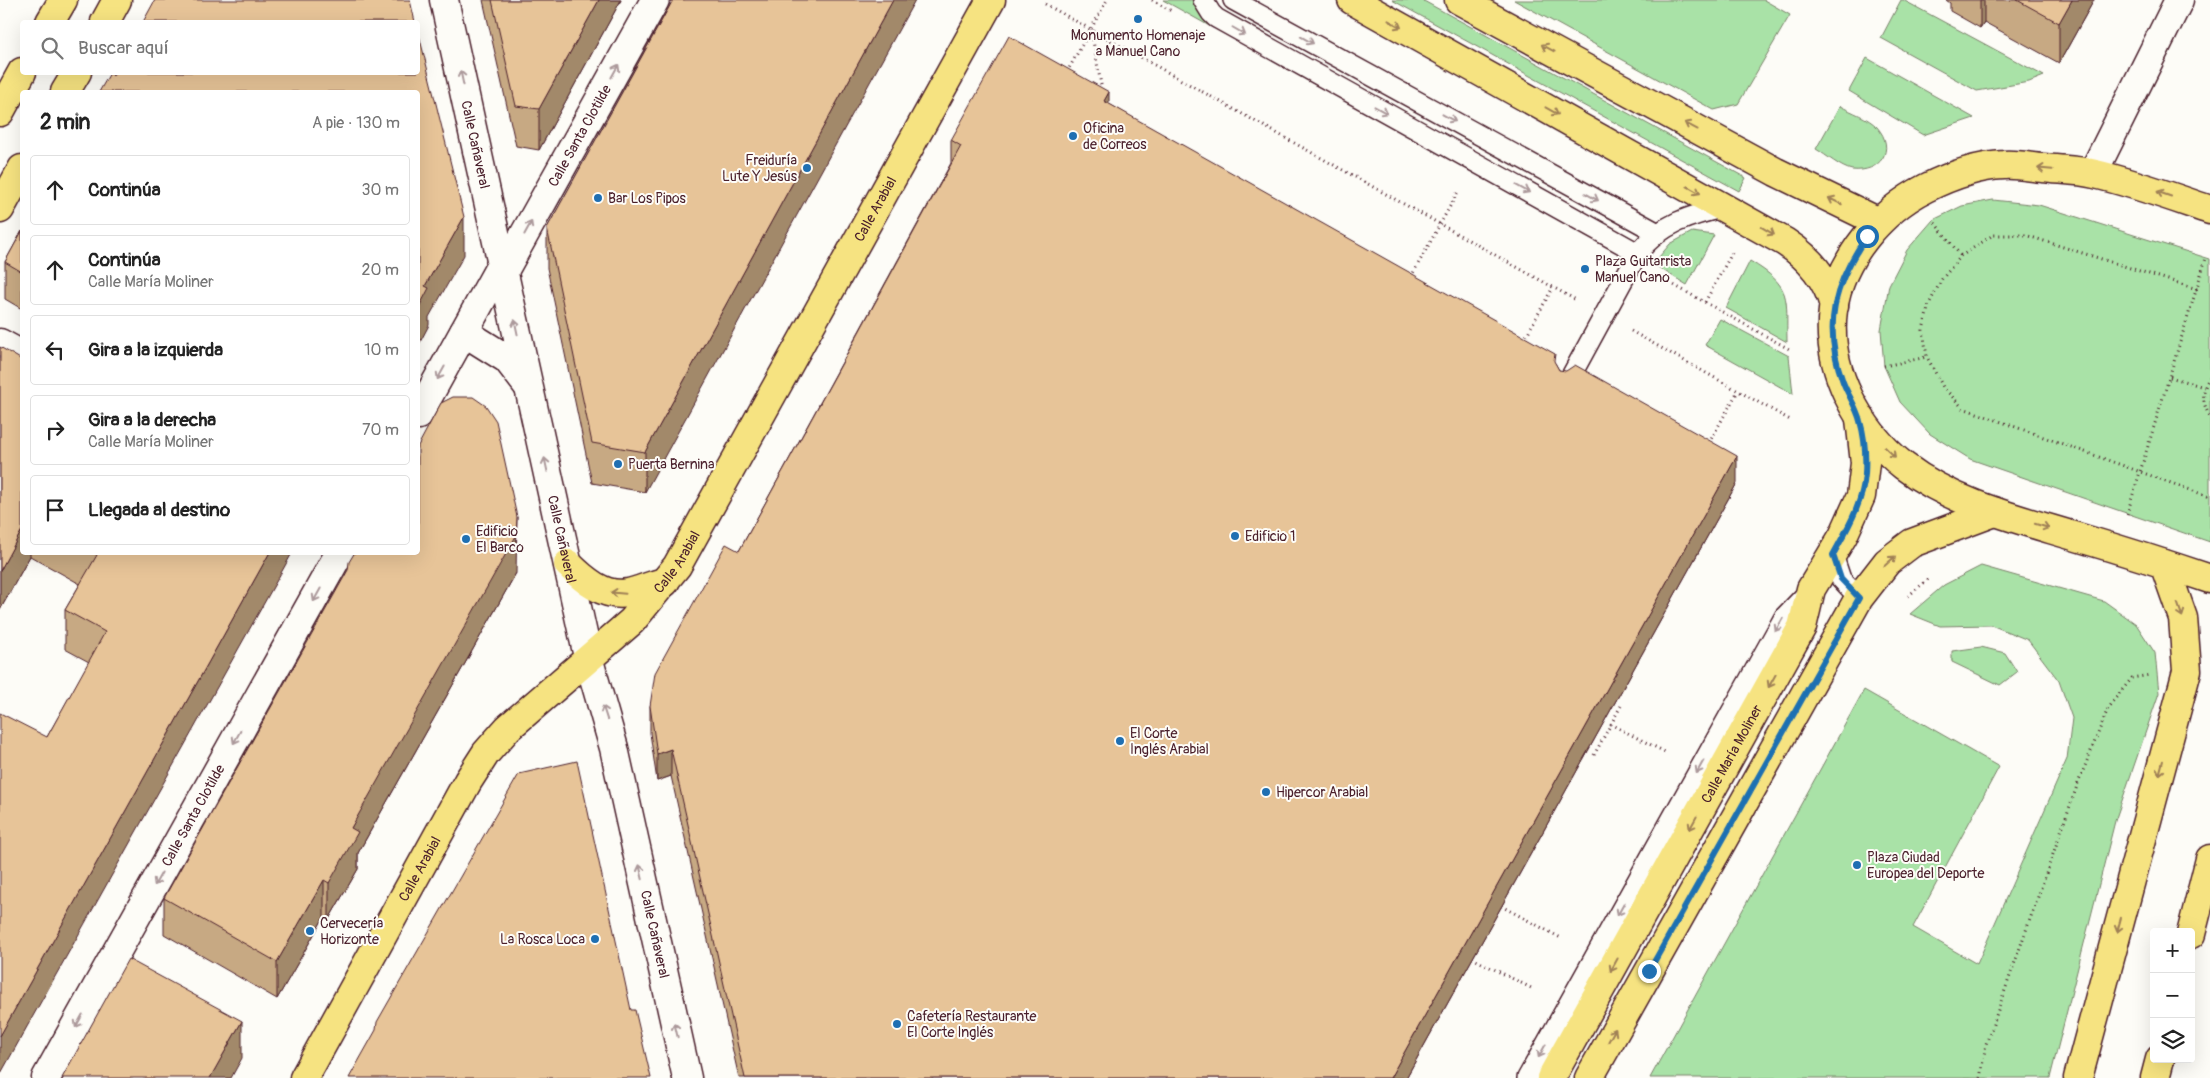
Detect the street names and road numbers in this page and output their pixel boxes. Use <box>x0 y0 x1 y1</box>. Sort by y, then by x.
street label: Calle Santa Clotilde <box>544 82 615 190</box>
street label: Calle Cañaveral <box>458 99 494 190</box>
street label: Calle Arabial <box>850 174 900 244</box>
street label: Calle Cañaveral <box>544 494 580 585</box>
street label: Calle Arabial <box>650 528 703 597</box>
street label: Calle María Moliner <box>1697 702 1766 806</box>
street label: Calle Santa Clotilde <box>158 761 228 869</box>
street label: Calle Arabial <box>395 833 444 904</box>
street label: Calle Cañaveral <box>637 889 673 980</box>

